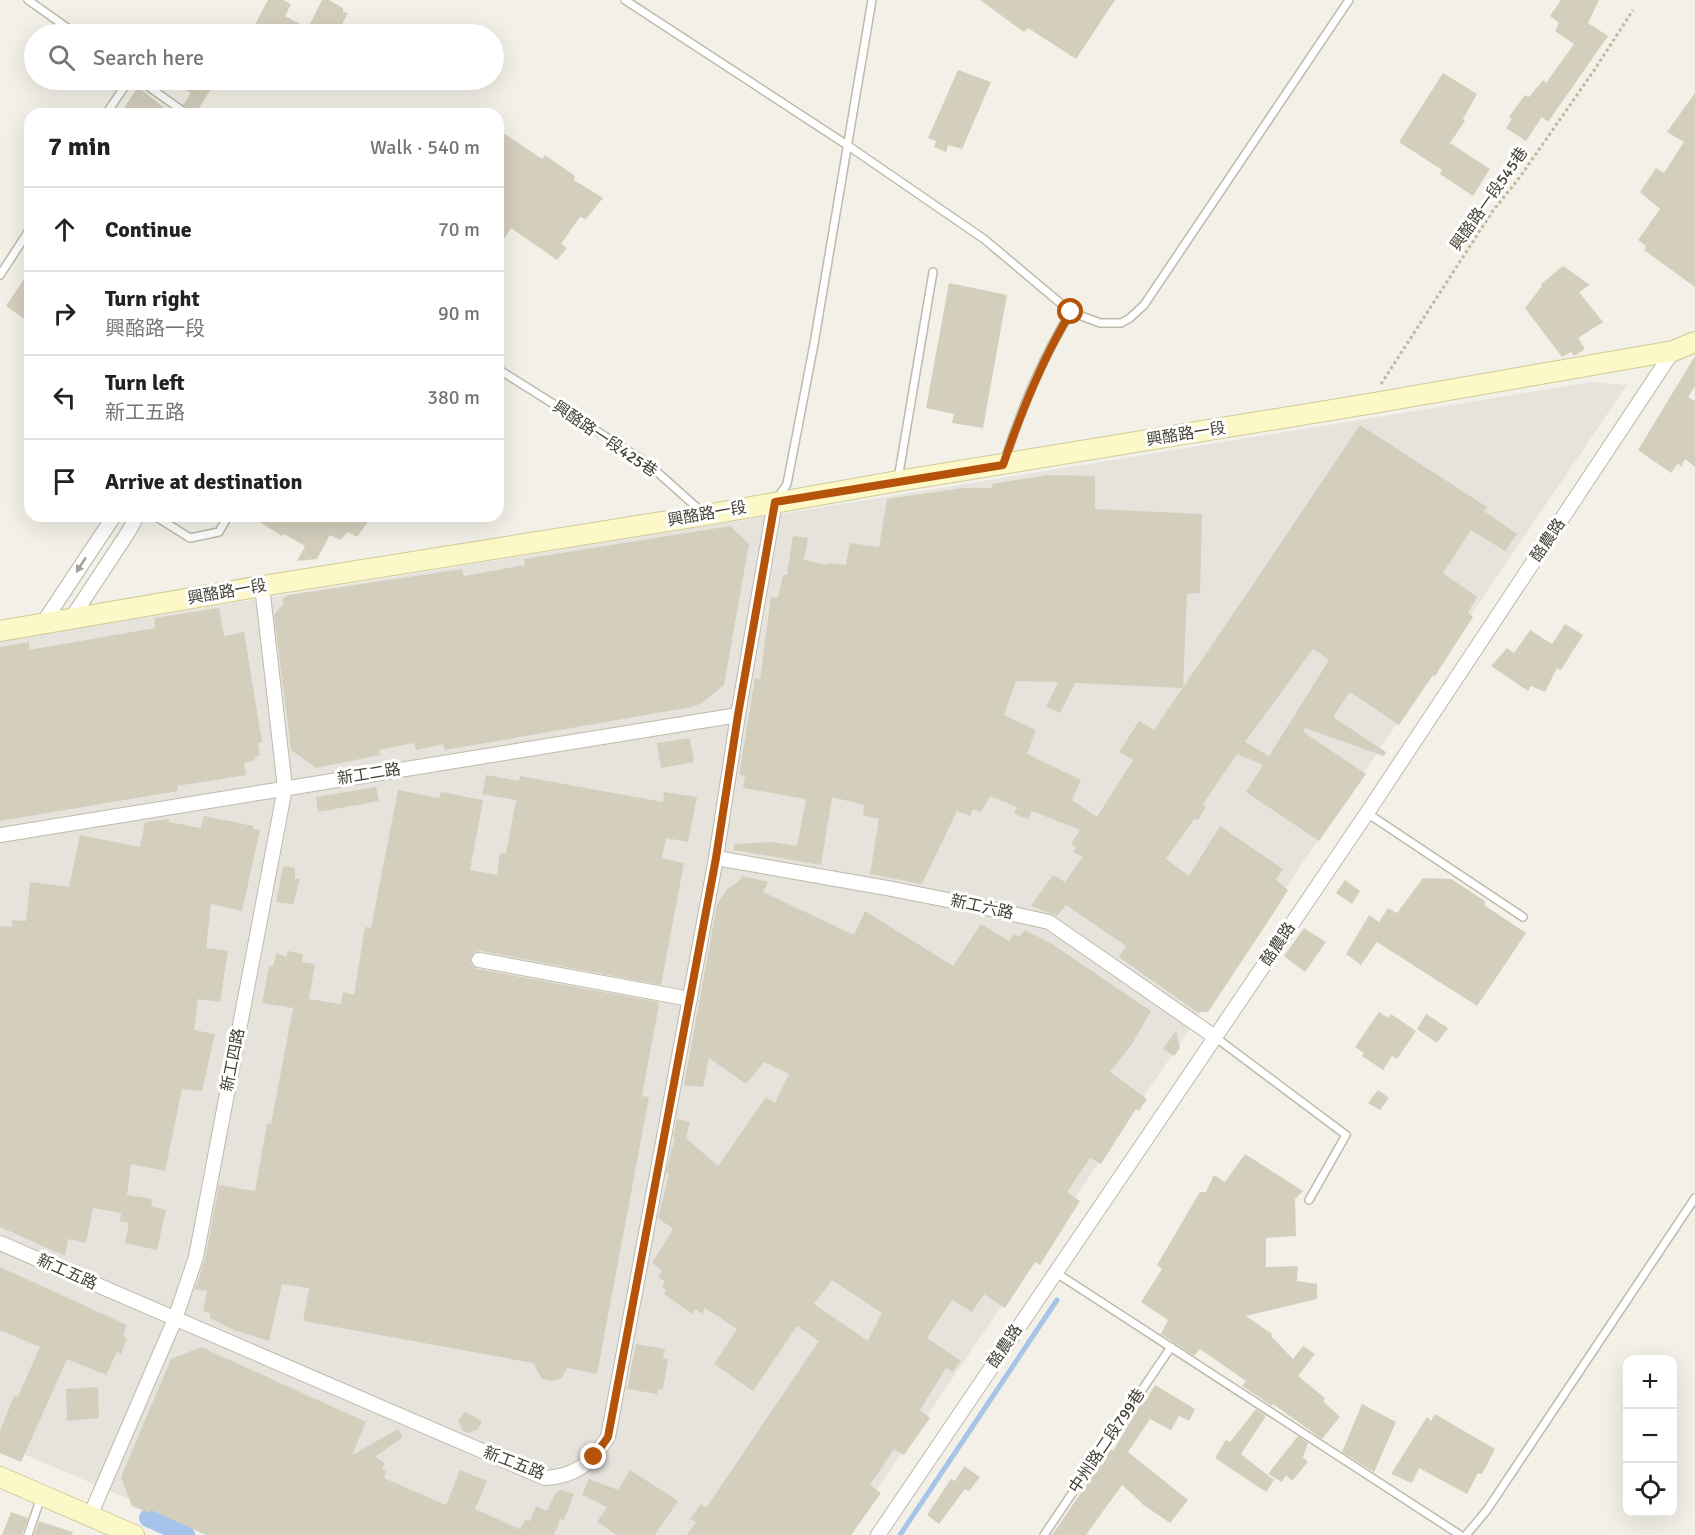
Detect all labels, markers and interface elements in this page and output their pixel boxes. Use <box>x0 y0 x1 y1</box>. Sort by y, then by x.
search box <box>24 24 504 90</box>
icon: search <box>45 41 78 74</box>
text: Search here <box>93 44 204 71</box>
text: 7 min <box>48 131 111 163</box>
text: Walk · 540 m <box>370 135 480 160</box>
street label: 興酪路一段545巷 <box>1446 143 1532 255</box>
icon: ahead <box>48 213 81 246</box>
text: Continue <box>105 216 192 243</box>
text: 70 m <box>438 217 480 242</box>
text: Turn right <box>105 285 200 312</box>
icon: right <box>48 297 81 330</box>
route start <box>1057 298 1083 324</box>
text: 90 m <box>438 301 480 326</box>
text: 興酪路一段 <box>105 316 205 341</box>
text: Turn left <box>105 369 185 396</box>
icon: left <box>48 381 81 414</box>
text: 380 m <box>427 385 480 410</box>
street label: 興酪路一段425巷 <box>549 397 661 481</box>
text: 新工五路 <box>105 400 185 425</box>
street label: 興酪路一段 <box>1145 418 1227 450</box>
icon: arrive <box>48 465 81 498</box>
text: Arrive at destination <box>105 468 302 495</box>
street label: 興酪路一段 <box>666 497 748 531</box>
street label: 酪農路 <box>1526 515 1570 565</box>
one-way arrow <box>76 557 87 573</box>
street label: 興酪路一段 <box>186 575 268 609</box>
street label: 新工二路 <box>336 759 402 789</box>
street label: 新工六路 <box>949 891 1015 923</box>
street label: 酪農路 <box>1256 919 1300 969</box>
street label: 新工四路 <box>217 1027 249 1093</box>
street label: 新工五路 <box>34 1250 100 1294</box>
street label: 酪農路 <box>983 1321 1027 1371</box>
map controls <box>1623 1355 1677 1517</box>
button: + <box>1623 1355 1677 1409</box>
street label: 中州路二段799巷 <box>1065 1385 1149 1497</box>
button: − <box>1623 1409 1677 1463</box>
street label: 新工五路 <box>481 1442 547 1484</box>
route end <box>580 1443 606 1469</box>
button: locate <box>1623 1463 1677 1517</box>

